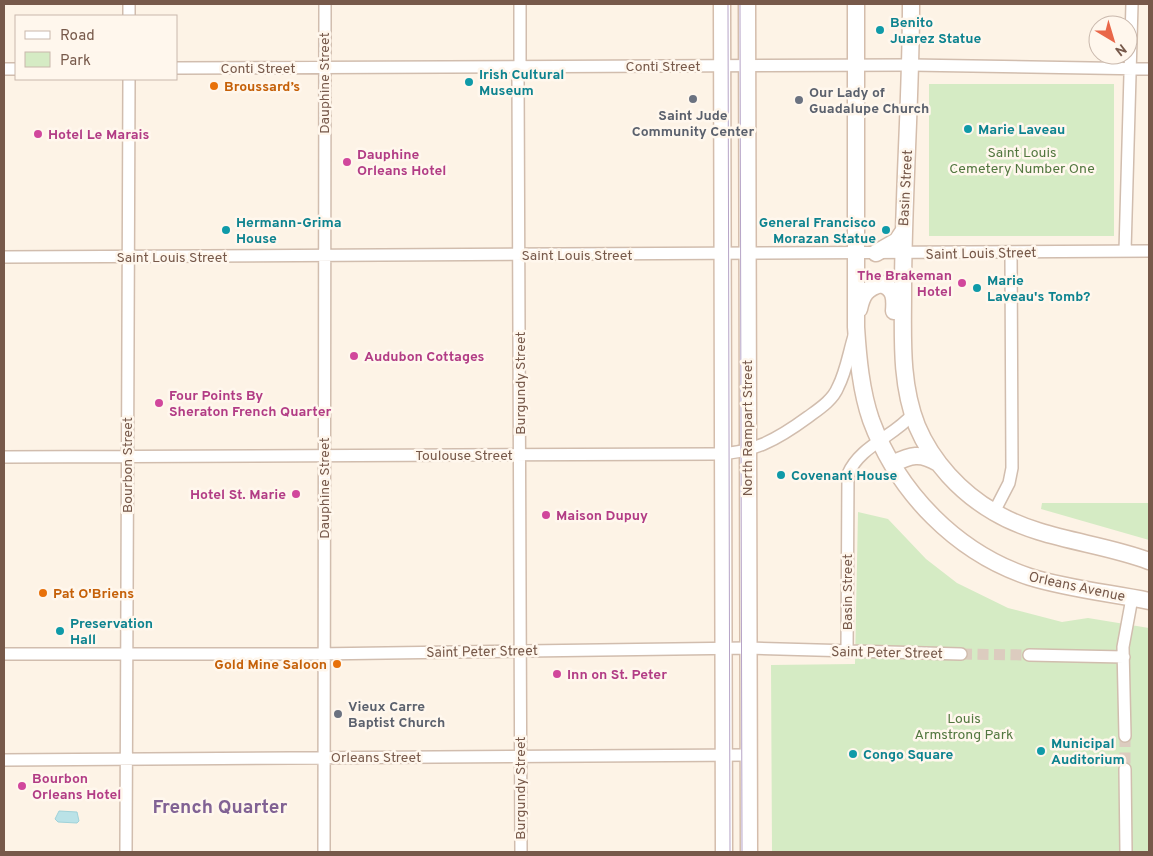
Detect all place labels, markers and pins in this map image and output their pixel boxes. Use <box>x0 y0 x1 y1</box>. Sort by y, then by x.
place label: Benito Juarez Statue <box>890 15 982 48</box>
marker: Benito Juarez Statue <box>874 24 886 36</box>
place label: Irish Cultural Museum <box>479 67 564 100</box>
marker: Irish Cultural Museum <box>463 76 475 88</box>
place label: Broussard’s <box>224 79 300 96</box>
marker: Broussard’s <box>208 80 220 92</box>
place label: Our Lady of Guadalupe Church <box>809 85 929 118</box>
marker: Saint Jude Community Center <box>687 93 699 105</box>
marker: Our Lady of Guadalupe Church <box>793 94 805 106</box>
place label: Saint Jude Community Center <box>632 108 754 141</box>
place label: Marie Laveau <box>978 122 1065 139</box>
marker: Marie Laveau <box>962 123 974 135</box>
place label: Hotel Le Marais <box>48 127 150 144</box>
marker: Hotel Le Marais <box>32 128 44 140</box>
place label: Dauphine Orleans Hotel <box>357 147 446 180</box>
marker: Dauphine Orleans Hotel <box>341 156 353 168</box>
place label: Hermann-Grima House <box>236 215 342 248</box>
place label: General Francisco Morazan Statue <box>759 215 876 248</box>
marker: Hermann-Grima House <box>220 224 232 236</box>
marker: General Francisco Morazan Statue <box>880 224 892 236</box>
place label: The Brakeman Hotel <box>857 268 952 301</box>
place label: Marie Laveau's Tomb? <box>987 273 1090 306</box>
marker: The Brakeman Hotel <box>956 277 968 289</box>
marker: Marie Laveau's Tomb? <box>971 282 983 294</box>
place label: Audubon Cottages <box>364 349 485 366</box>
marker: Audubon Cottages <box>348 350 360 362</box>
place label: Four Points By Sheraton French Quarter <box>169 388 332 421</box>
marker: Four Points By Sheraton French Quarter <box>153 397 165 409</box>
place label: Covenant House <box>791 468 897 485</box>
marker: Covenant House <box>775 469 787 481</box>
place label: Hotel St. Marie <box>190 487 286 504</box>
marker: Hotel St. Marie <box>290 488 302 500</box>
place label: Maison Dupuy <box>556 508 648 525</box>
marker: Maison Dupuy <box>540 509 552 521</box>
place label: Pat O'Briens <box>53 586 134 603</box>
marker: Pat O'Briens <box>37 587 49 599</box>
place label: Preservation Hall <box>70 616 153 649</box>
marker: Preservation Hall <box>54 625 66 637</box>
place label: Gold Mine Saloon <box>214 657 327 674</box>
marker: Gold Mine Saloon <box>331 658 343 670</box>
place label: Inn on St. Peter <box>567 667 667 684</box>
marker: Inn on St. Peter <box>551 668 563 680</box>
place label: Vieux Carre Baptist Church <box>348 699 445 732</box>
marker: Vieux Carre Baptist Church <box>332 708 344 720</box>
place label: Municipal Auditorium <box>1051 736 1125 769</box>
marker: Municipal Auditorium <box>1035 745 1047 757</box>
place label: Congo Square <box>863 747 954 764</box>
marker: Congo Square <box>847 748 859 760</box>
place label: Bourbon Orleans Hotel <box>32 771 121 804</box>
marker: Bourbon Orleans Hotel <box>16 780 28 792</box>

